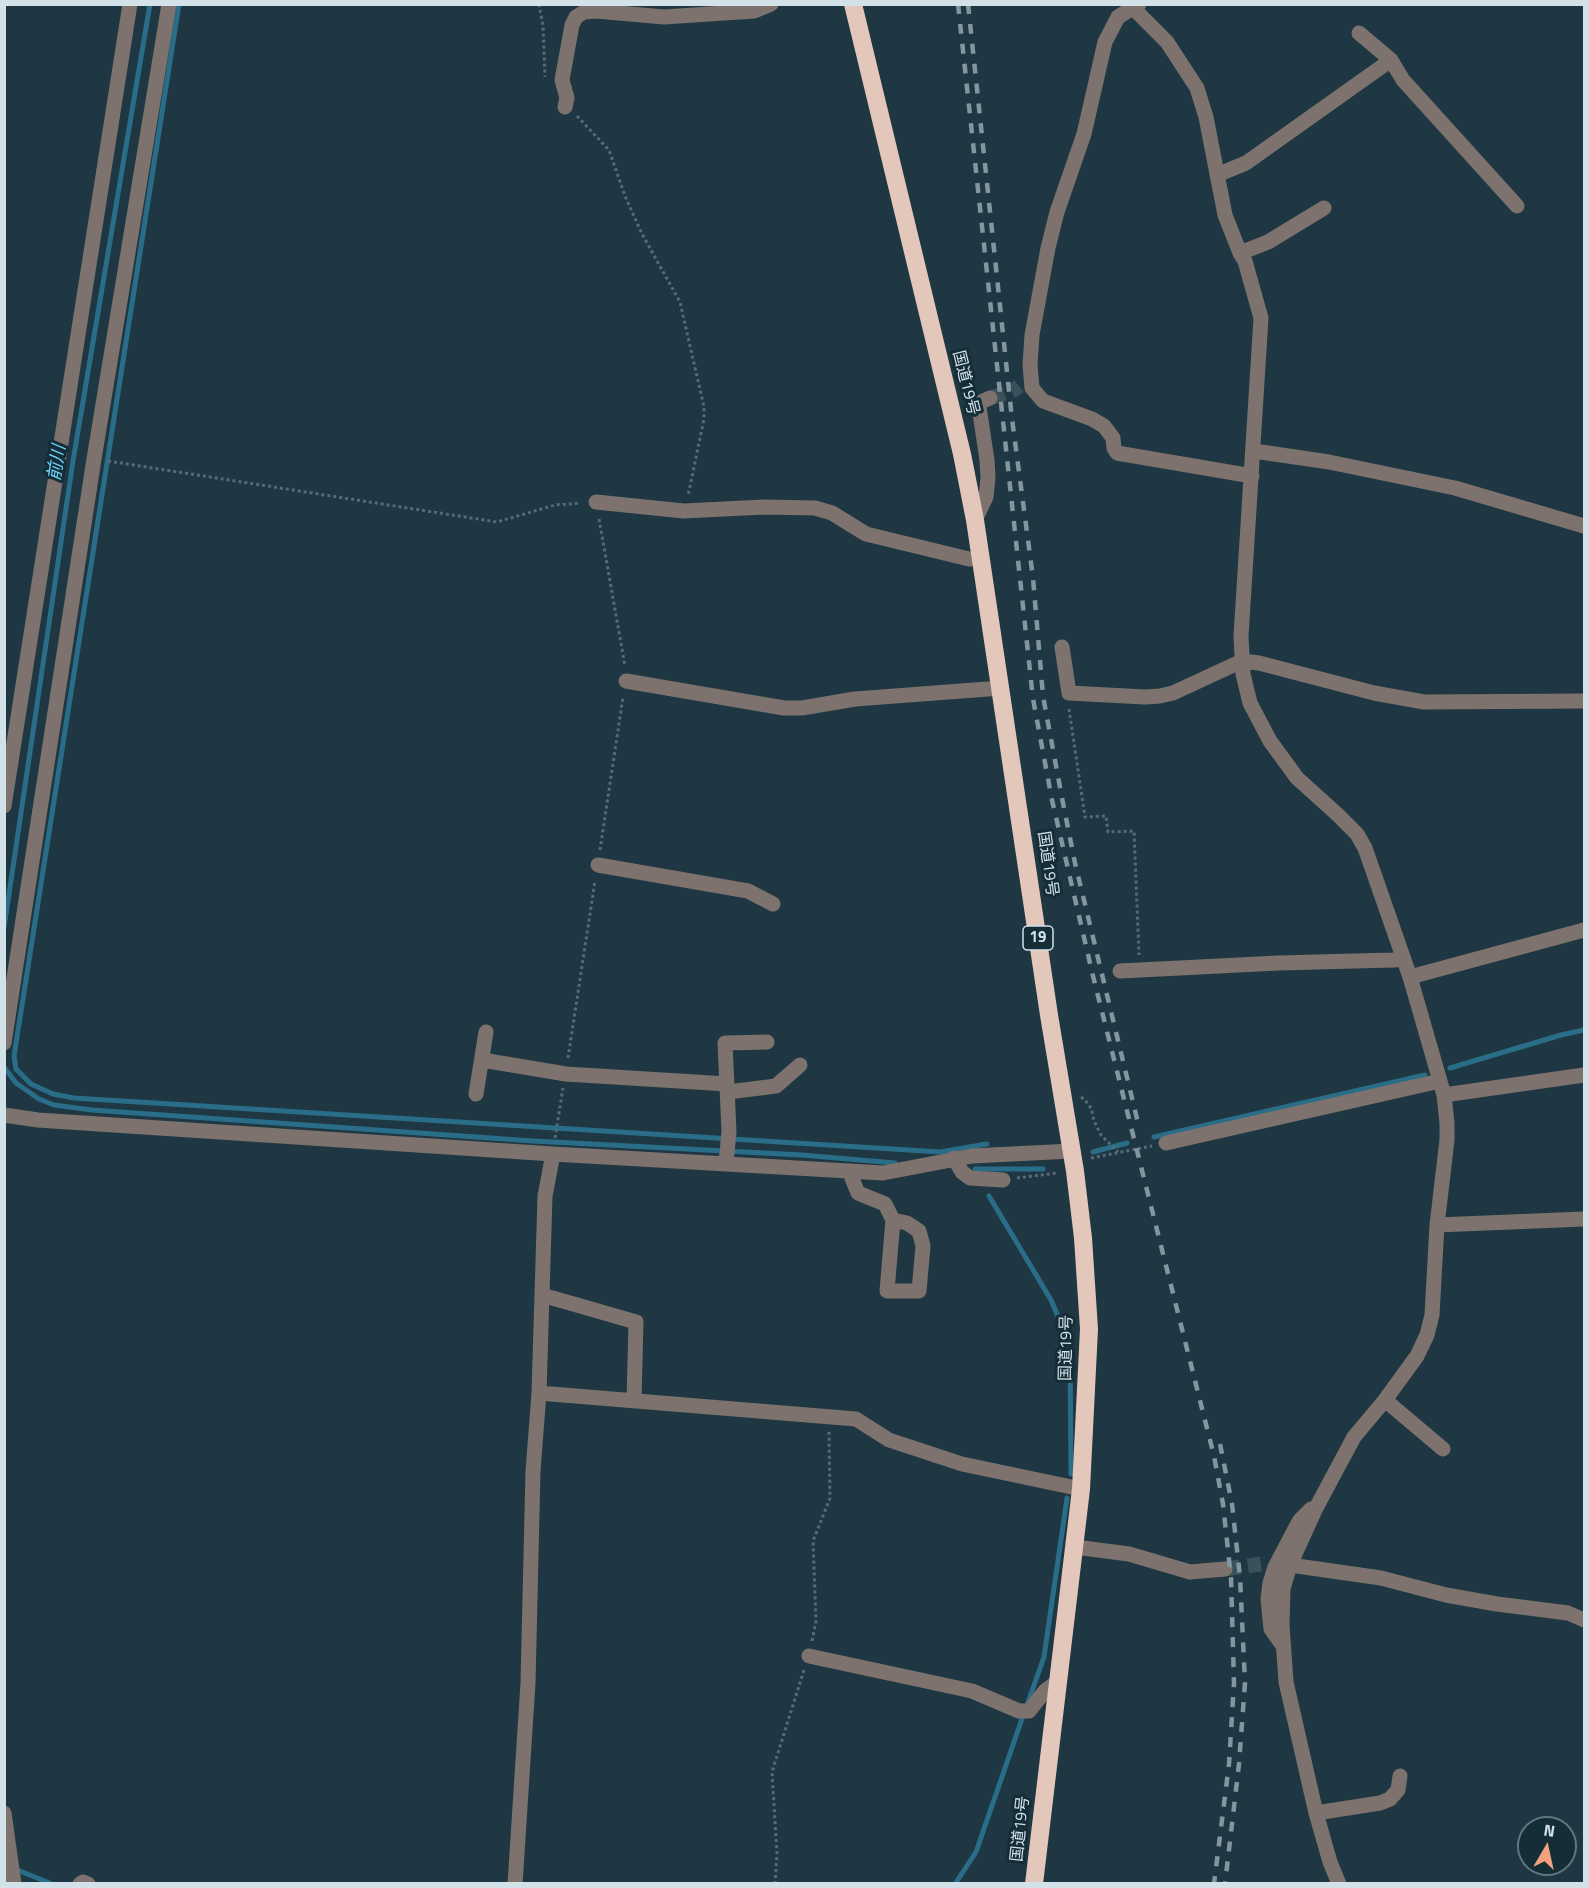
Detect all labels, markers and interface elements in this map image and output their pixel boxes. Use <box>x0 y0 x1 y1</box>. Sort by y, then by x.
street label: 国道19号 <box>948 349 982 417</box>
water label: 前川 <box>45 444 71 482</box>
street label: 国道19号 <box>1033 830 1061 898</box>
road number: 19 <box>1023 926 1053 950</box>
street label: 国道19号 <box>1057 1315 1077 1381</box>
street label: 国道19号 <box>1008 1795 1034 1863</box>
north arrow <box>1517 1816 1577 1876</box>
text: N <box>1542 1817 1557 1843</box>

